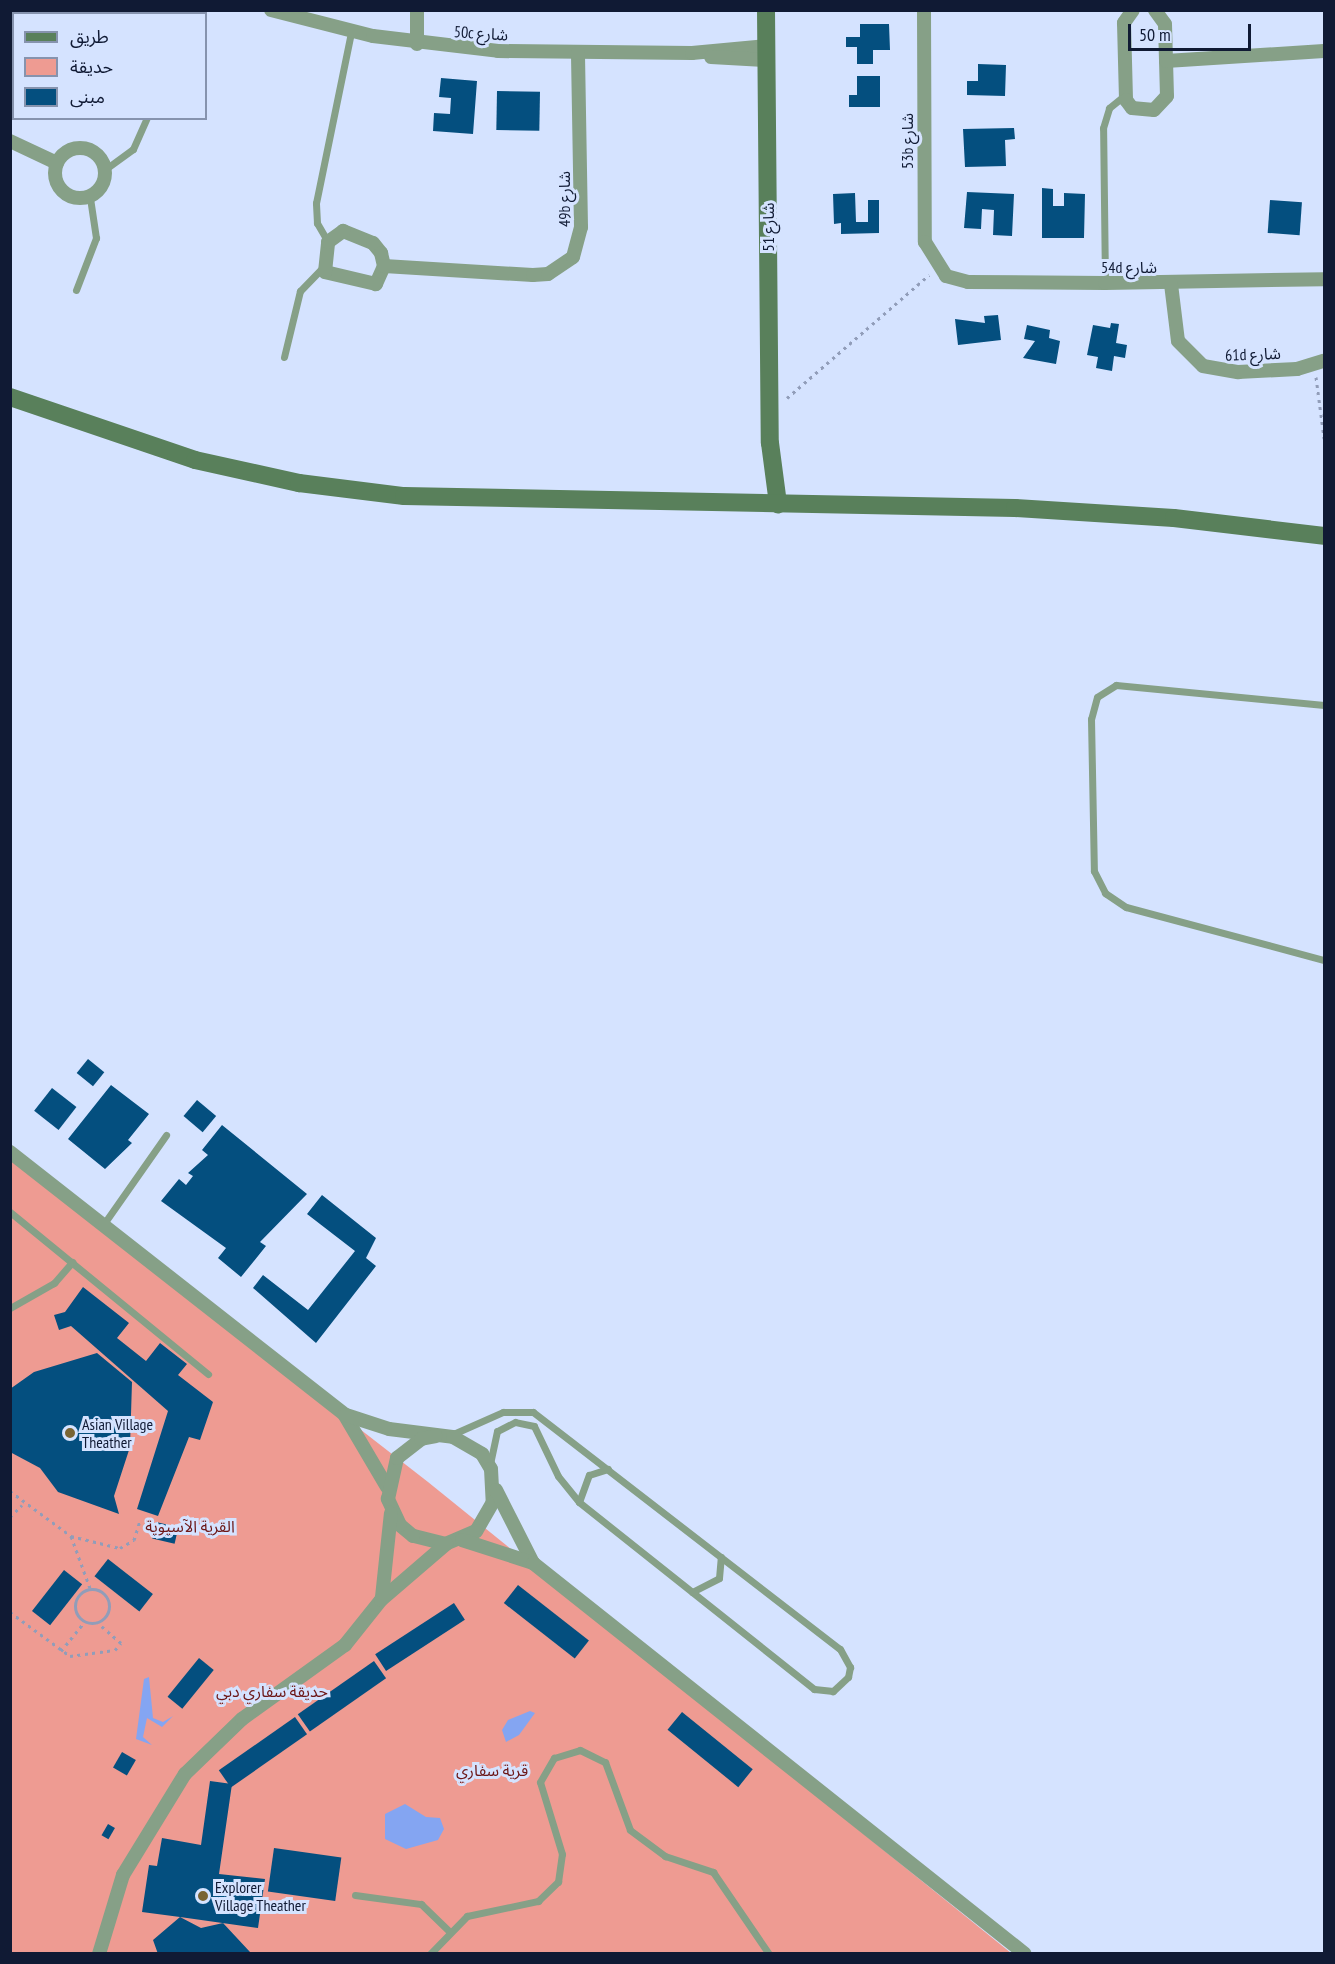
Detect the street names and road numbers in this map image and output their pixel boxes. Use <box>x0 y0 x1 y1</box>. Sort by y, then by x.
street label: 50c شارع <box>453 22 509 44</box>
street label: 53b شارع <box>897 113 917 169</box>
street label: 49b شارع <box>554 171 574 227</box>
street label: شارع 51 <box>758 203 778 251</box>
street label: 54d شارع <box>1101 257 1157 277</box>
street label: 61d شارع <box>1225 343 1281 365</box>

